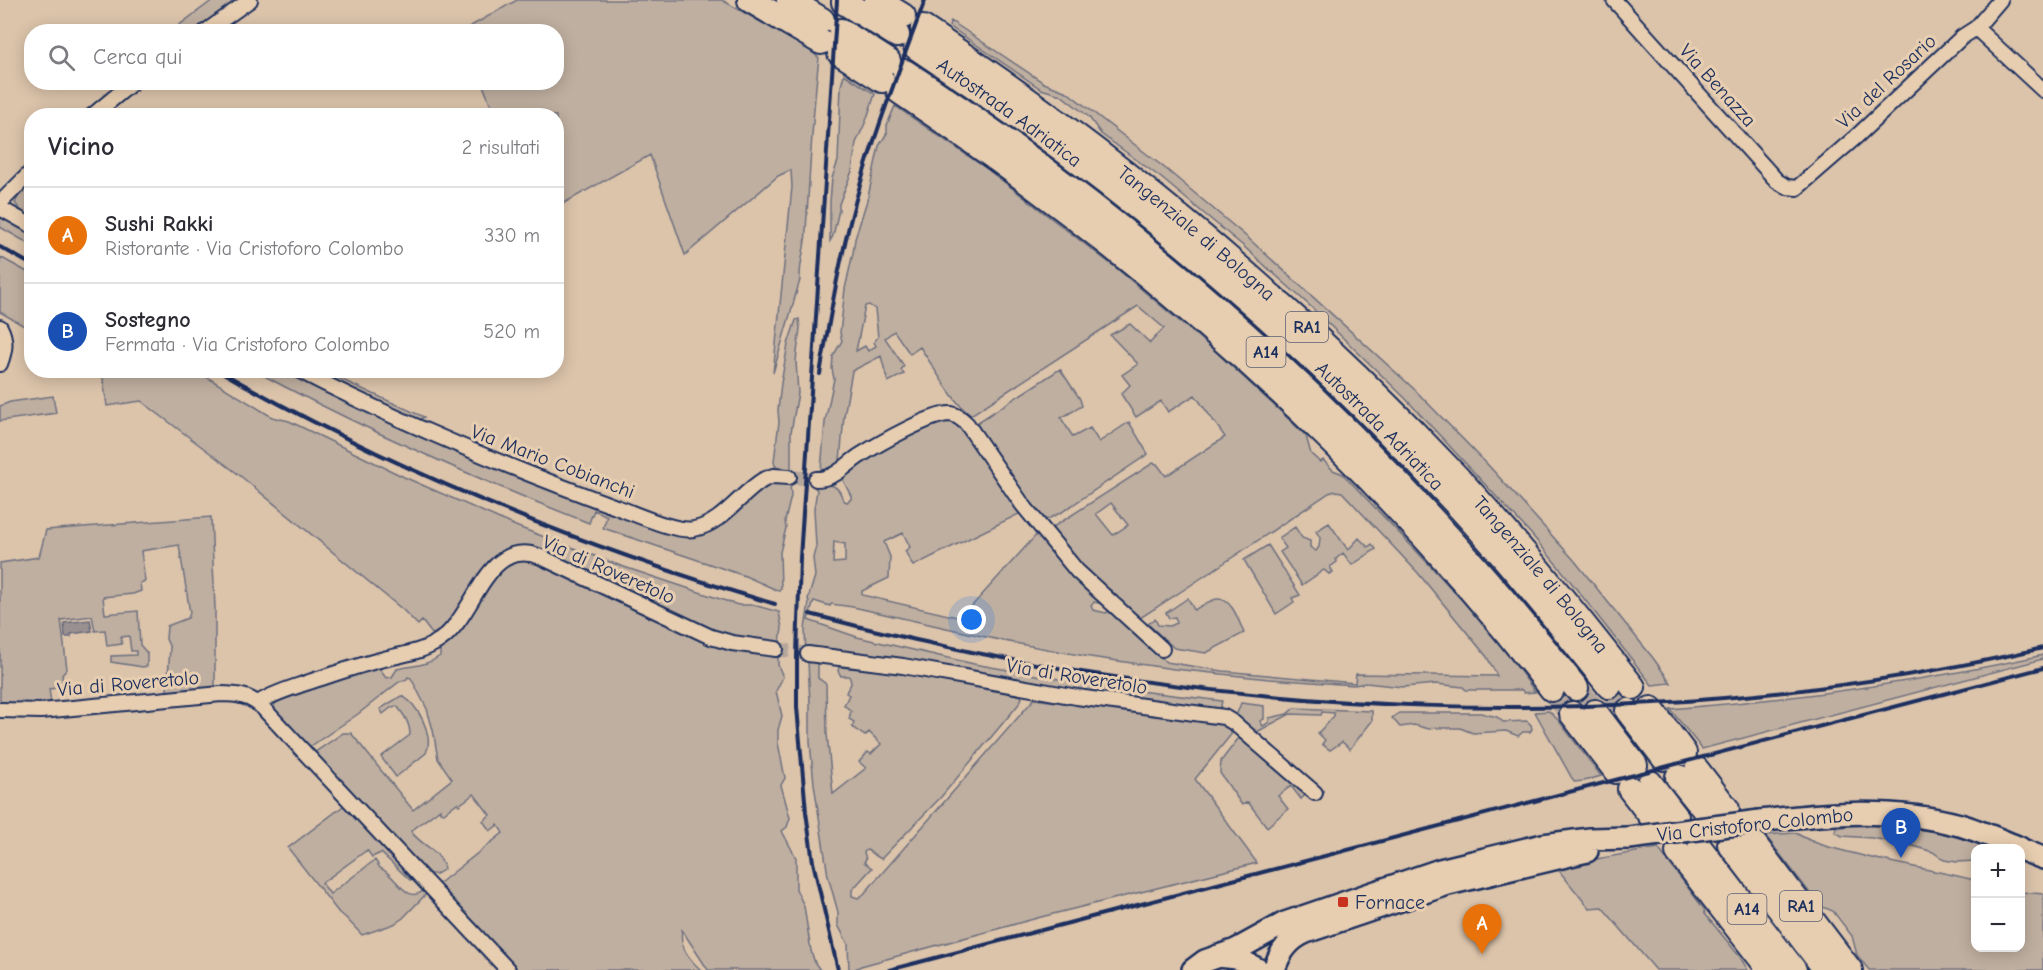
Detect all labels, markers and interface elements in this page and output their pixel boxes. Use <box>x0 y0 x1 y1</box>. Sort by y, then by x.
search box <box>24 24 564 90</box>
street label: Via del Rosario <box>1832 29 1941 133</box>
street label: Via Benazza <box>1675 39 1761 131</box>
icon: search <box>45 41 78 74</box>
text: Cerca qui <box>93 44 183 70</box>
street label: Autostrada Adriatica <box>932 53 1086 172</box>
text: Vicino <box>48 132 114 162</box>
text: 2 risultati <box>462 136 540 159</box>
street label: Tangenziale di Bologna <box>1113 161 1280 306</box>
text: Sushi Rakki <box>105 211 213 237</box>
text: A <box>62 224 73 247</box>
text: 330 m <box>484 224 540 247</box>
text: Ristorante · Via Cristoforo Colombo <box>105 237 404 260</box>
text: Sostegno <box>105 307 191 333</box>
road number: RA1 <box>1286 312 1328 342</box>
text: B <box>61 320 74 343</box>
text: 520 m <box>483 320 540 343</box>
text: Fermata · Via Cristoforo Colombo <box>105 333 390 356</box>
road number: A14 <box>1246 337 1286 367</box>
street label: Autostrada Adriatica <box>1311 357 1449 495</box>
street label: Via Mario Cobianchi <box>468 420 638 503</box>
street label: Tangenziale di Bologna <box>1468 491 1613 658</box>
street label: Via di Roveretolo <box>539 530 679 609</box>
your location <box>957 605 986 634</box>
street label: Via di Roveretolo <box>1005 654 1149 699</box>
street label: Via di Roveretolo <box>56 666 200 701</box>
street label: Via Cristoforo Colombo <box>1656 803 1854 846</box>
pin: B <box>1882 808 1920 858</box>
map controls <box>1971 844 2025 952</box>
button: + <box>1971 844 2025 898</box>
place label: Fornace <box>1355 891 1425 914</box>
road number: RA1 <box>1780 891 1822 921</box>
road number: A14 <box>1728 894 1766 924</box>
marker: Fornace <box>1336 895 1350 909</box>
button: − <box>1971 898 2025 952</box>
pin: A <box>1462 904 1502 954</box>

